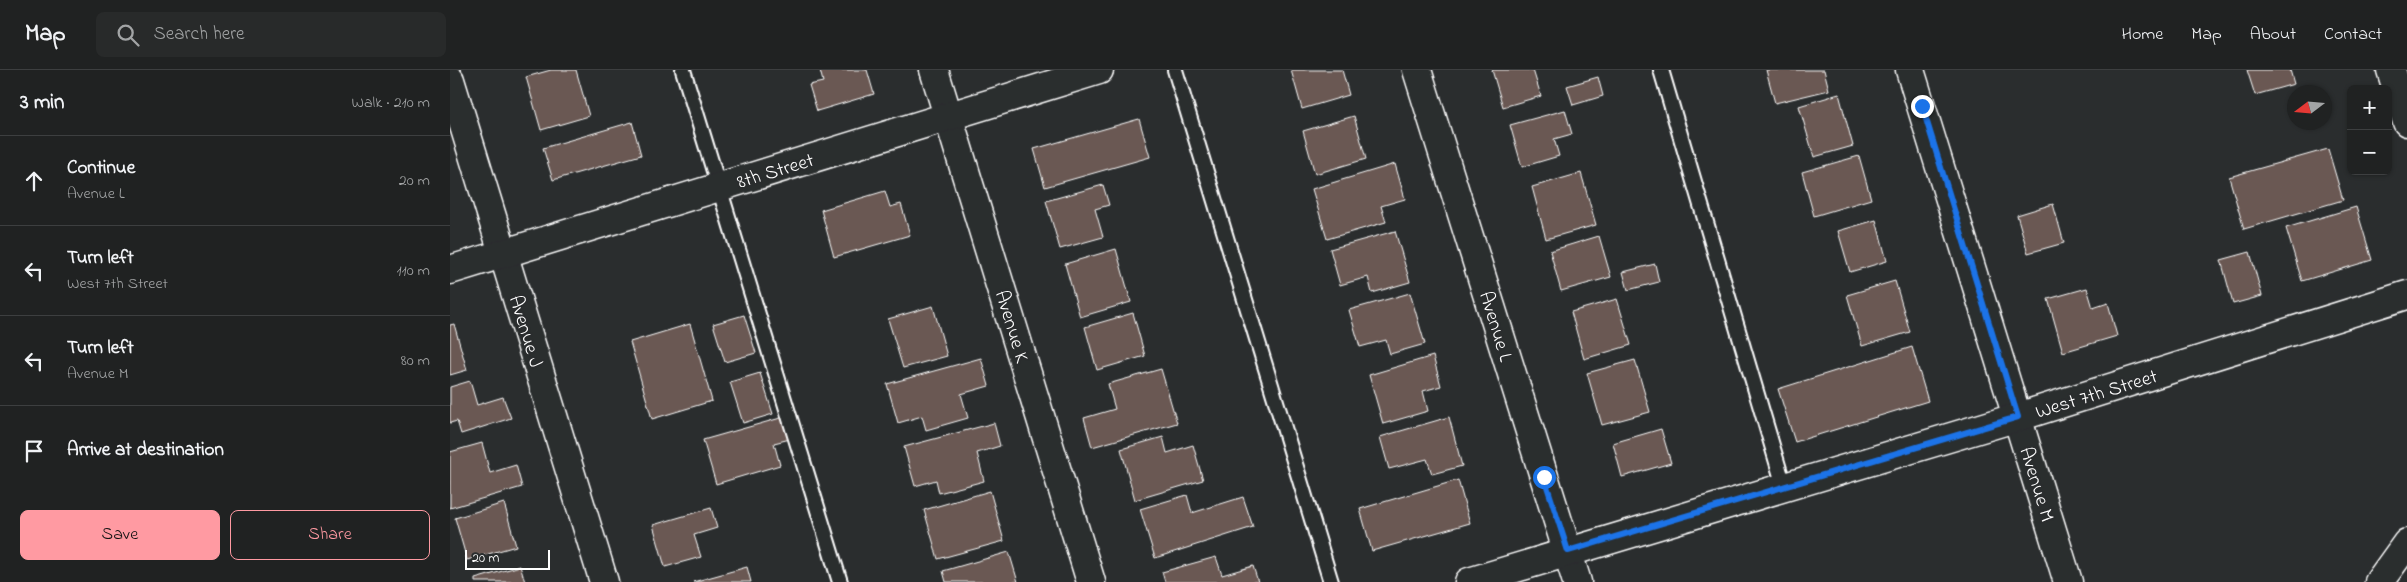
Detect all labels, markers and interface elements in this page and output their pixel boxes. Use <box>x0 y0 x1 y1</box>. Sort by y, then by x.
search box <box>96 12 446 57</box>
text: Map <box>25 17 66 52</box>
icon: search <box>114 21 142 49</box>
text: Search here <box>154 21 245 48</box>
text: Home <box>2122 22 2163 48</box>
text: Map <box>2191 22 2222 48</box>
text: About <box>2250 22 2296 48</box>
text: Contact <box>2324 22 2382 48</box>
north arrow <box>2287 85 2332 130</box>
map controls <box>2347 85 2392 175</box>
button: + <box>2347 85 2392 130</box>
text: 3 min <box>20 88 64 118</box>
text: Walk · 210 m <box>351 91 430 115</box>
route end <box>1911 95 1934 118</box>
button: − <box>2347 130 2392 175</box>
street label: 8th Street <box>734 147 818 198</box>
text: Continue <box>67 155 135 182</box>
icon: ahead <box>20 167 48 195</box>
text: 20 m <box>399 169 430 193</box>
text: Avenue L <box>67 182 125 206</box>
text: Turn left <box>67 245 134 272</box>
icon: left <box>20 257 48 285</box>
text: 110 m <box>396 259 430 283</box>
text: West 7th Street <box>67 272 168 296</box>
street label: Avenue K <box>986 287 1035 367</box>
street label: Avenue L <box>1470 288 1519 366</box>
street label: Avenue J <box>500 292 549 372</box>
text: Turn left <box>67 335 134 362</box>
icon: left <box>20 347 48 375</box>
text: 80 m <box>401 349 430 373</box>
text: Avenue M <box>67 362 129 386</box>
street label: West 7th Street <box>2032 363 2162 428</box>
icon: arrive <box>20 437 48 465</box>
text: Arrive at destination <box>67 437 224 464</box>
street label: Avenue M <box>2010 444 2061 526</box>
route start <box>1533 466 1556 489</box>
button: Save <box>20 510 220 560</box>
button: Share <box>230 510 430 560</box>
scale bar <box>465 547 550 570</box>
text: 20 m <box>472 548 499 569</box>

